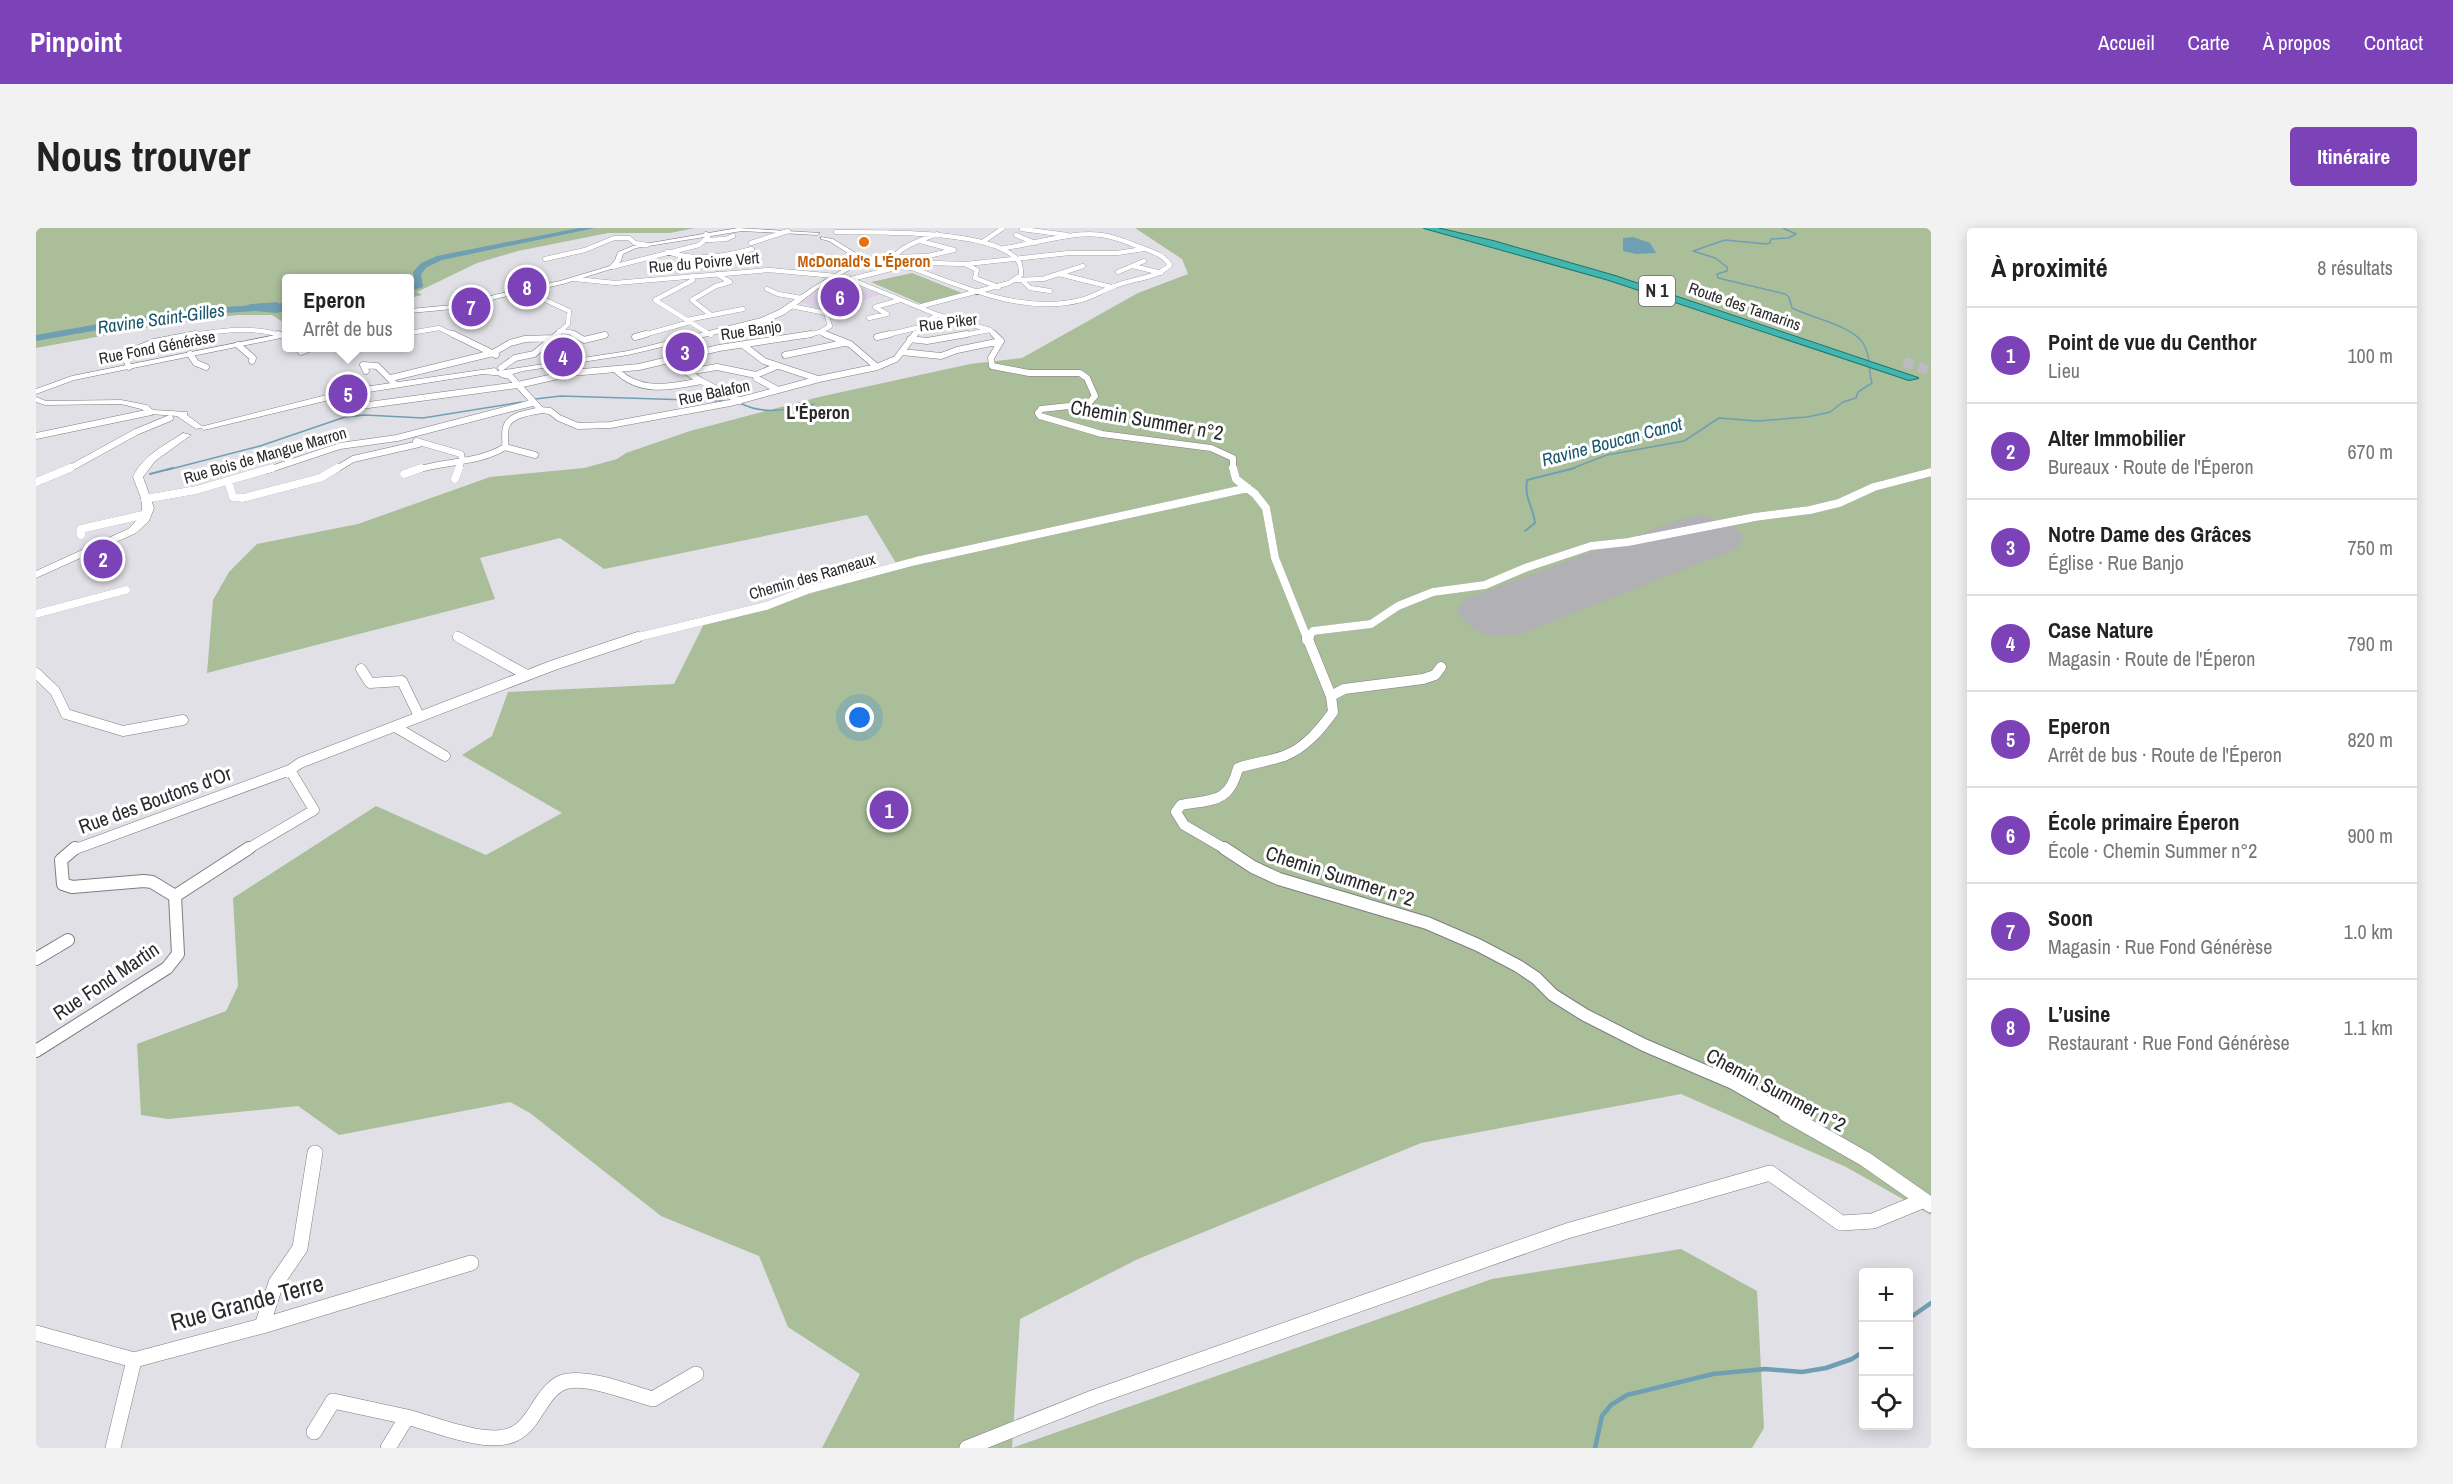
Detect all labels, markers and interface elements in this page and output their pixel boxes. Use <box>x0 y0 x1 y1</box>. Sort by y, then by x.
text: Pinpoint <box>30 23 122 61</box>
text: Accueil <box>2098 28 2155 57</box>
text: Carte <box>2188 28 2230 57</box>
text: À propos <box>2263 28 2331 57</box>
text: Contact <box>2364 28 2423 57</box>
button: Itinéraire <box>2290 127 2417 186</box>
text: Nous trouver <box>36 128 250 184</box>
marker: McDonald's L'Éperon <box>857 235 871 249</box>
street label: Rue du Poivre Vert <box>648 246 761 278</box>
place label: McDonald's L'Éperon <box>797 250 931 272</box>
text: À proximité <box>1991 250 2108 285</box>
text: 8 résultats <box>2317 254 2393 281</box>
pin: 8 <box>508 264 546 310</box>
popup <box>282 274 414 352</box>
pin: 6 <box>820 274 860 320</box>
road number: N 1 <box>1639 276 1675 306</box>
street label: Route des Tamarins <box>1686 276 1804 336</box>
pin: 7 <box>452 284 490 329</box>
text: Eperon <box>303 285 365 315</box>
water label: Ravine Saint-Gilles <box>96 297 226 340</box>
street label: Rue Piker <box>918 307 979 336</box>
text: Arrêt de bus <box>303 315 393 342</box>
street label: Rue Banjo <box>719 315 783 345</box>
street label: Rue Fond Générèse <box>97 325 217 369</box>
text: Point de vue du Centhor <box>2048 327 2257 357</box>
pin: 3 <box>666 330 704 374</box>
pin: 4 <box>544 334 582 380</box>
text: 1 <box>2006 342 2015 369</box>
text: 100 m <box>2347 342 2393 369</box>
text: Lieu <box>2048 357 2080 384</box>
pin: 5 <box>328 372 368 416</box>
street label: Rue Balafon <box>676 374 752 410</box>
street label: Chemin Summer n°2 <box>1069 393 1226 446</box>
district label: L'Éperon <box>786 400 850 425</box>
water label: Ravine Boucan Canot <box>1539 411 1686 472</box>
street label: Rue Bois de Mangue Marron <box>181 421 349 489</box>
text: Alter Immobilier <box>2048 423 2185 453</box>
text: 2 <box>2006 438 2015 465</box>
text: 670 m <box>2347 438 2393 465</box>
text: Bureaux · Route de l'Éperon <box>2048 453 2254 480</box>
text: Notre Dame des Grâces <box>2048 519 2252 549</box>
text: 3 <box>2006 534 2015 561</box>
text: 750 m <box>2347 534 2393 561</box>
pin: 2 <box>84 536 122 582</box>
street label: Chemin des Rameaux <box>746 547 878 605</box>
text: Église · Rue Banjo <box>2048 549 2184 576</box>
text: Case Nature <box>2048 615 2153 645</box>
text: 4 <box>2006 630 2015 657</box>
text: 790 m <box>2347 630 2393 657</box>
text: Magasin · Route de l'Éperon <box>2048 645 2255 672</box>
your location <box>845 703 874 732</box>
text: Eperon <box>2048 711 2110 741</box>
text: 5 <box>2006 726 2015 753</box>
text: 820 m <box>2347 726 2393 753</box>
text: Arrêt de bus · Route de l'Éperon <box>2048 741 2282 768</box>
street label: Rue des Boutons d'Or <box>75 759 236 840</box>
pin: 1 <box>870 788 908 832</box>
text: École primaire Éperon <box>2048 807 2240 837</box>
text: 6 <box>2006 822 2015 849</box>
text: 900 m <box>2347 822 2393 849</box>
text: École · Chemin Summer n°2 <box>2048 837 2257 864</box>
street label: Chemin Summer n°2 <box>1262 839 1418 912</box>
text: Soon <box>2048 903 2093 933</box>
text: 7 <box>2006 918 2015 945</box>
text: 1.0 km <box>2344 918 2393 945</box>
text: Magasin · Rue Fond Générèse <box>2048 933 2272 960</box>
street label: Rue Fond Martin <box>47 935 164 1026</box>
text: L’usine <box>2048 999 2110 1029</box>
text: 8 <box>2006 1014 2015 1041</box>
text: 1.1 km <box>2344 1014 2393 1041</box>
text: Restaurant · Rue Fond Générèse <box>2048 1029 2290 1056</box>
street label: Chemin Summer n°2 <box>1702 1041 1851 1138</box>
street label: Rue Grande Terre <box>167 1266 327 1338</box>
map controls <box>1859 1268 1913 1430</box>
button: + <box>1859 1268 1913 1322</box>
button: − <box>1859 1322 1913 1376</box>
button: locate <box>1859 1376 1913 1430</box>

